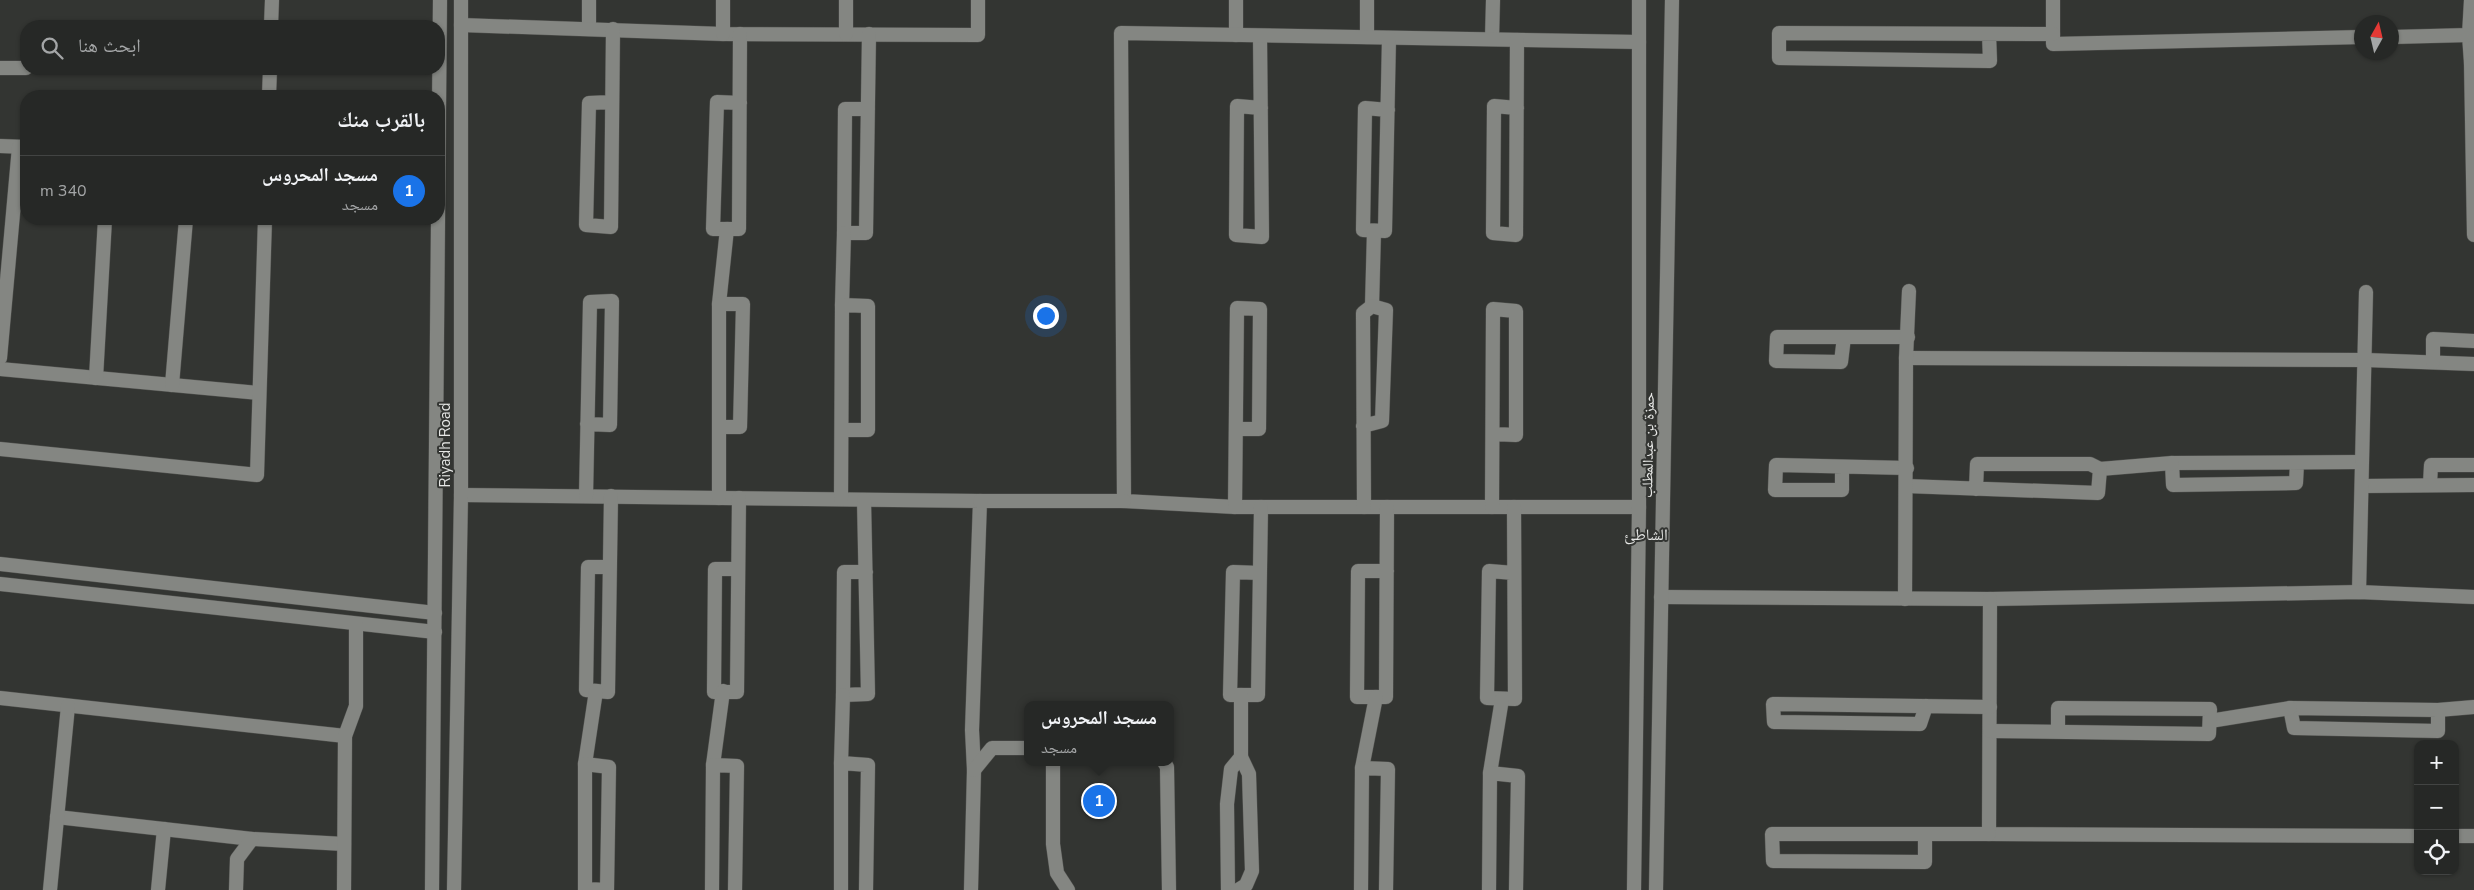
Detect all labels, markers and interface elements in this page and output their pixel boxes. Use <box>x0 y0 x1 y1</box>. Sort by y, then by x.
north arrow <box>2354 15 2399 60</box>
search box <box>20 20 445 75</box>
text: ابحث هنا <box>78 33 141 59</box>
icon: search <box>38 34 66 62</box>
text: بالقرب منك <box>337 106 425 134</box>
text: مسجد المحروس <box>262 162 378 188</box>
text: 340 m <box>40 180 87 202</box>
text: 1 <box>404 180 414 202</box>
text: مسجد <box>342 194 378 216</box>
your location <box>1033 303 1059 329</box>
street label: حمزة بن عبدالمطلب <box>1637 391 1659 498</box>
street label: Riyadh Road <box>435 402 455 488</box>
district label: الشاطئ <box>1624 524 1668 546</box>
popup <box>1024 701 1174 766</box>
text: مسجد المحروس <box>1041 705 1157 731</box>
text: مسجد <box>1041 737 1077 759</box>
map controls <box>2414 740 2459 875</box>
button: + <box>2414 740 2459 785</box>
pin: 1 <box>1083 782 1115 820</box>
button: − <box>2414 785 2459 830</box>
button: locate <box>2414 830 2459 875</box>

